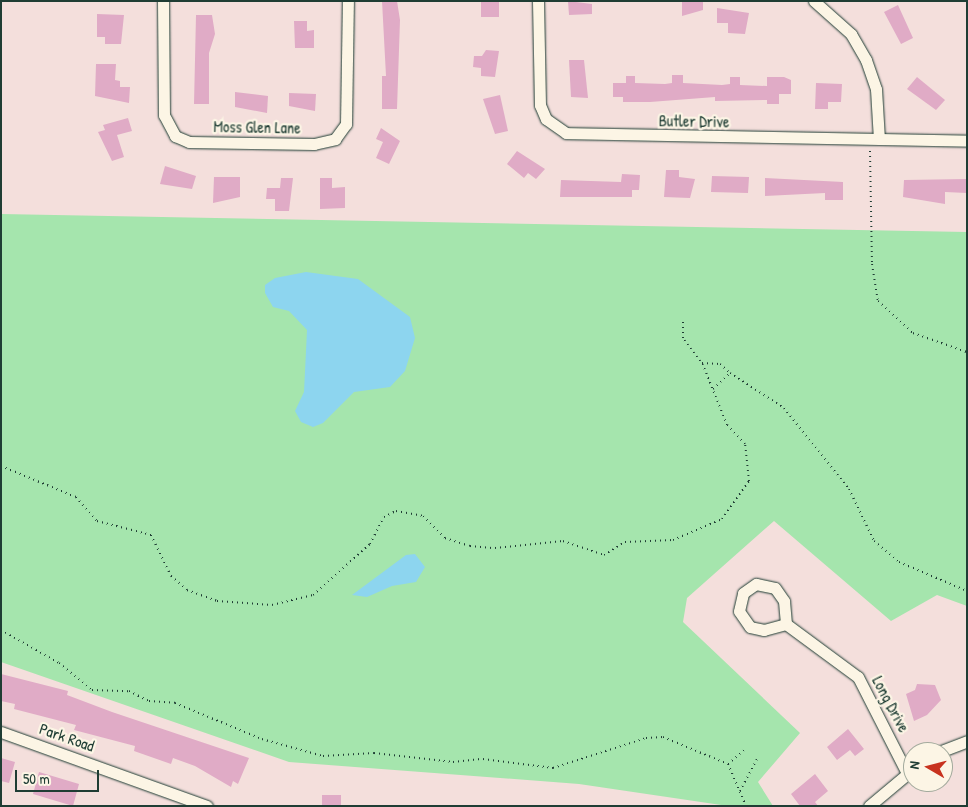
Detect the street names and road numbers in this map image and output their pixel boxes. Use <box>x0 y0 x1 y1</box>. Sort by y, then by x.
street label: Butler Drive <box>659 111 729 131</box>
street label: Moss Glen Lane <box>213 117 301 137</box>
street label: Long Drive <box>868 673 914 735</box>
street label: Park Road <box>37 719 97 755</box>

